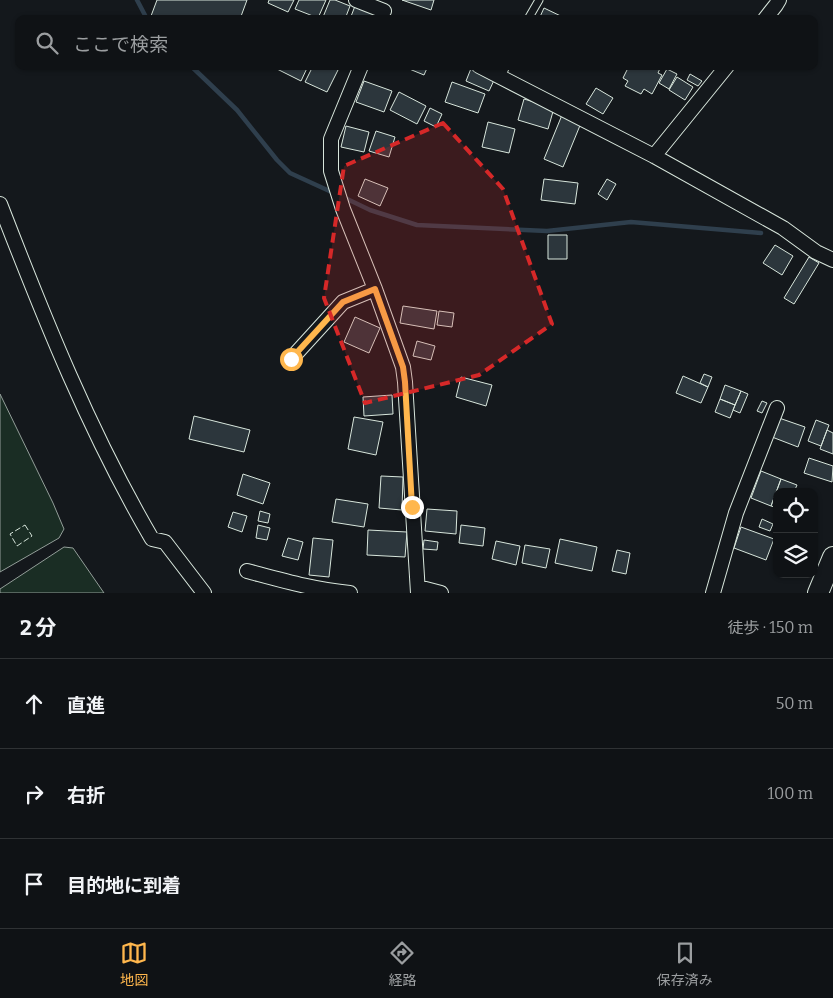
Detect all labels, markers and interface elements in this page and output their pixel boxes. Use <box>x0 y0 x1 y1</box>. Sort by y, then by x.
search box <box>15 15 818 70</box>
icon: search <box>33 29 61 57</box>
text: ここで検索 <box>73 33 168 56</box>
route start <box>280 348 303 371</box>
map controls <box>773 488 818 578</box>
button: locate <box>773 488 818 533</box>
route end <box>401 496 424 519</box>
button: layers <box>773 533 818 578</box>
text: 2 分 <box>20 615 57 641</box>
text: 徒歩 · 150 m <box>727 618 813 637</box>
icon: ahead <box>20 690 48 718</box>
text: 直進 <box>67 694 105 717</box>
text: 50 m <box>776 694 813 713</box>
icon: right <box>20 780 48 808</box>
text: 右折 <box>67 784 105 807</box>
text: 100 m <box>768 784 813 803</box>
icon: arrive <box>20 870 48 898</box>
text: 目的地に到着 <box>67 874 181 897</box>
tab: 地図 <box>120 939 148 989</box>
tab: 経路 <box>388 939 416 989</box>
tab: 保存済み <box>657 939 713 989</box>

